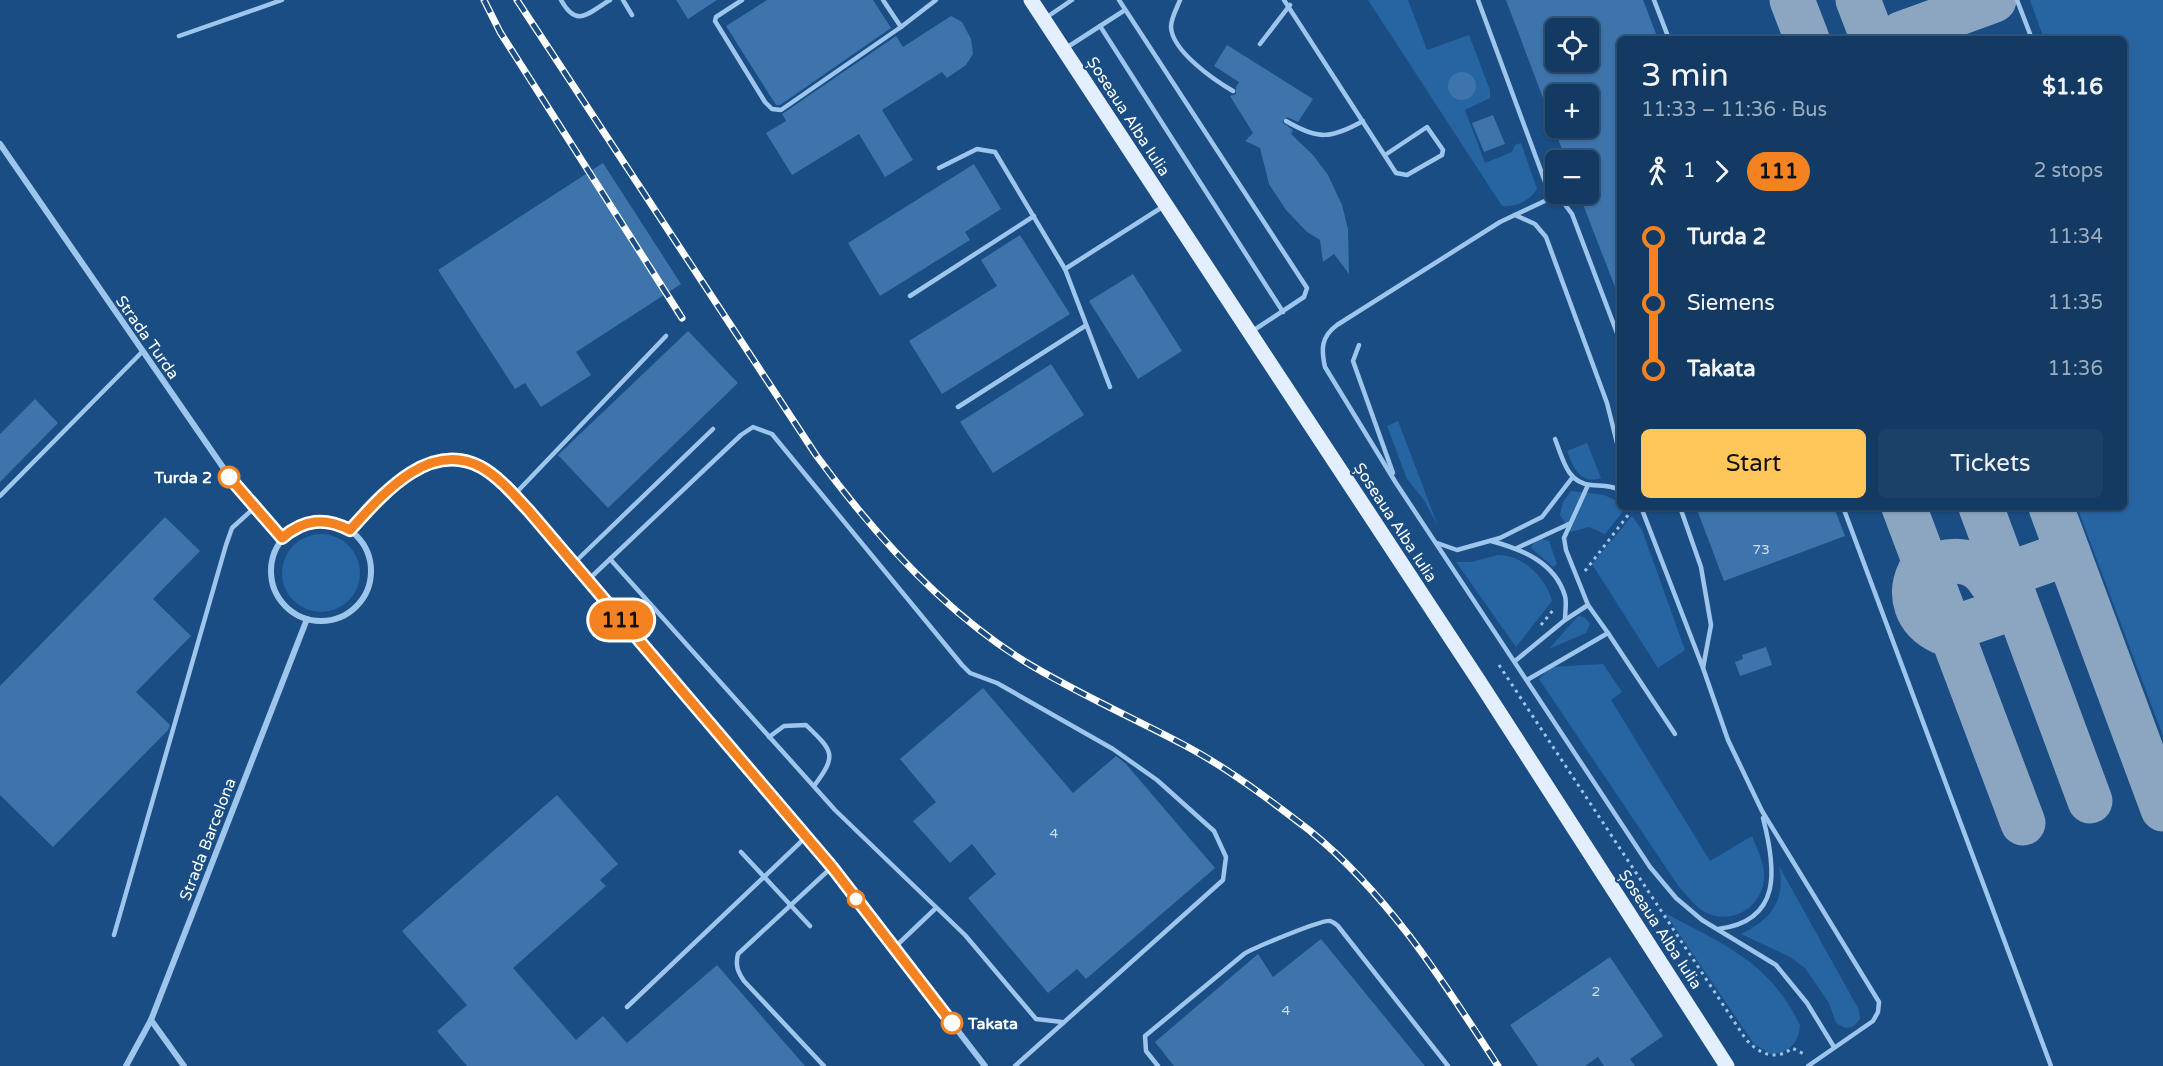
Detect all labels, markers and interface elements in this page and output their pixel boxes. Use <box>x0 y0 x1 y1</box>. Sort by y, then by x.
map controls <box>1545 18 1599 204</box>
button: locate <box>1545 18 1599 72</box>
street label: Șoseaua Alba Iulia <box>1082 53 1174 180</box>
text: 3 min <box>1641 56 1729 95</box>
text: $1.16 <box>2042 74 2103 100</box>
button: + <box>1545 84 1599 138</box>
text: 11:33 – 11:36 · Bus <box>1641 98 1827 122</box>
button: − <box>1545 150 1599 204</box>
icon: walk <box>1641 155 1674 188</box>
icon: forward <box>1705 155 1738 188</box>
text: 1 <box>1683 159 1696 183</box>
text: 111 <box>1759 159 1798 184</box>
text: 2 stops <box>2034 159 2103 183</box>
text: Turda 2 <box>1687 224 1766 250</box>
text: 11:34 <box>2048 225 2103 249</box>
text: Siemens <box>1687 290 1775 316</box>
text: 11:35 <box>2048 291 2103 315</box>
street label: Strada Turda <box>111 292 183 383</box>
text: Takata <box>1687 356 1756 382</box>
text: 11:36 <box>2048 357 2103 381</box>
button: Start <box>1641 429 1866 498</box>
button: Tickets <box>1878 429 2103 498</box>
street label: Șoseaua Alba Iulia <box>1349 459 1441 586</box>
marker: Turda 2 <box>218 466 240 488</box>
place label: Turda 2 <box>153 468 212 488</box>
house number: 73 <box>1752 541 1770 558</box>
line badge: 111 <box>586 600 656 640</box>
text: 111 <box>601 608 641 633</box>
street label: Strada Barcelona <box>175 775 241 904</box>
house number: 4 <box>1050 825 1059 842</box>
street label: Șoseaua Alba Iulia <box>1614 866 1706 993</box>
unlabelled marker <box>847 890 865 908</box>
house number: 2 <box>1592 983 1600 1000</box>
house number: 4 <box>1282 1002 1291 1019</box>
marker: Takata <box>941 1012 963 1034</box>
place label: Takata <box>967 1014 1018 1034</box>

